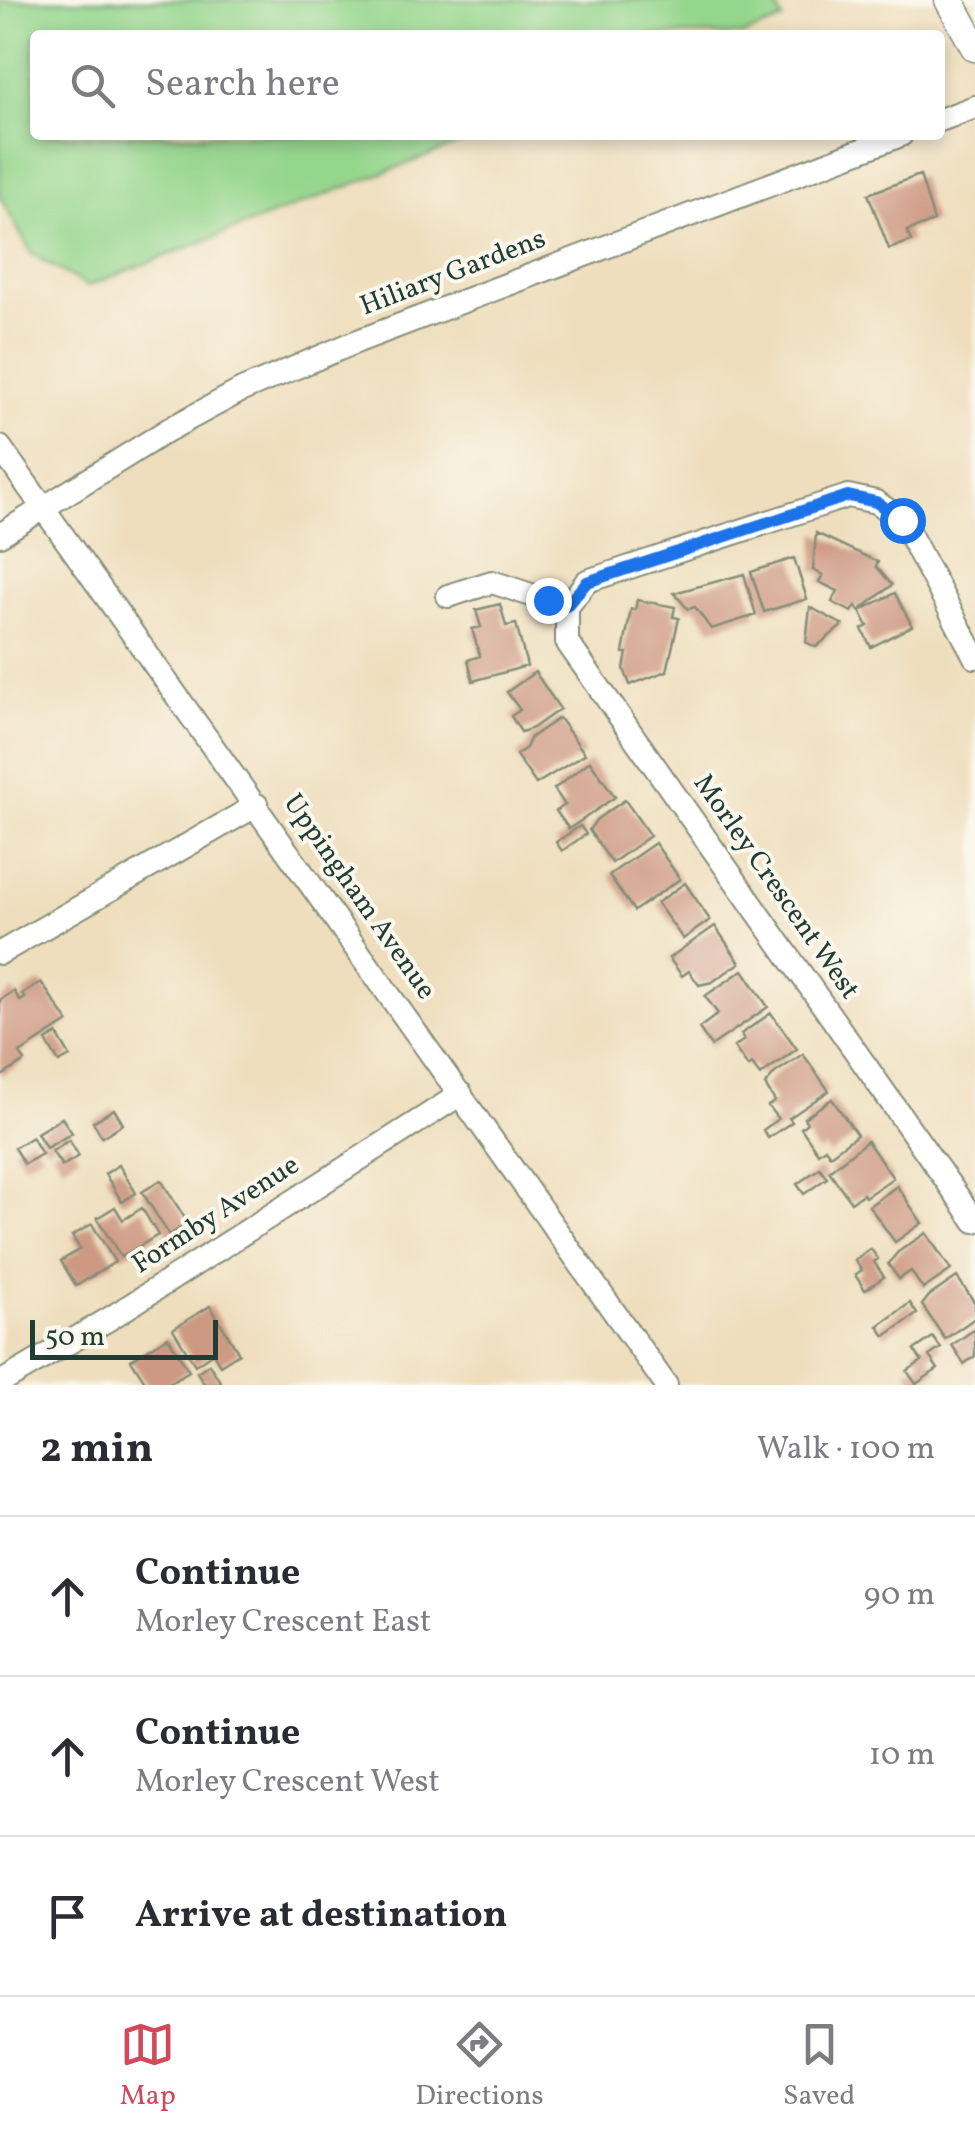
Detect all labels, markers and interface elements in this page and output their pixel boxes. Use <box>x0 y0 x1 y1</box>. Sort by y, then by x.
search box <box>30 30 945 140</box>
icon: search <box>65 58 120 113</box>
text: Search here <box>145 59 340 112</box>
street label: Hiliary Gardens <box>355 220 551 326</box>
route start <box>880 498 926 544</box>
route end <box>526 578 572 624</box>
street label: Morley Crescent West <box>684 767 868 1007</box>
street label: Uppingham Avenue <box>273 786 445 1008</box>
street label: Formby Avenue <box>125 1146 307 1284</box>
scale bar <box>30 1315 218 1360</box>
text: 50 m <box>45 1318 105 1357</box>
text: 2 min <box>40 1421 153 1480</box>
text: Walk · 100 m <box>757 1428 935 1472</box>
text: Continue <box>135 1548 300 1601</box>
icon: ahead <box>40 1569 95 1624</box>
text: 90 m <box>864 1574 935 1618</box>
text: Morley Crescent East <box>135 1601 431 1645</box>
text: Continue <box>135 1708 300 1761</box>
icon: ahead <box>40 1729 95 1784</box>
text: 10 m <box>869 1734 935 1778</box>
text: Morley Crescent West <box>135 1761 440 1805</box>
icon: arrive <box>40 1889 95 1944</box>
text: Arrive at destination <box>135 1890 508 1943</box>
tab: Map <box>120 2017 176 2116</box>
tab: Directions <box>415 2017 544 2116</box>
tab: Saved <box>783 2017 855 2116</box>

